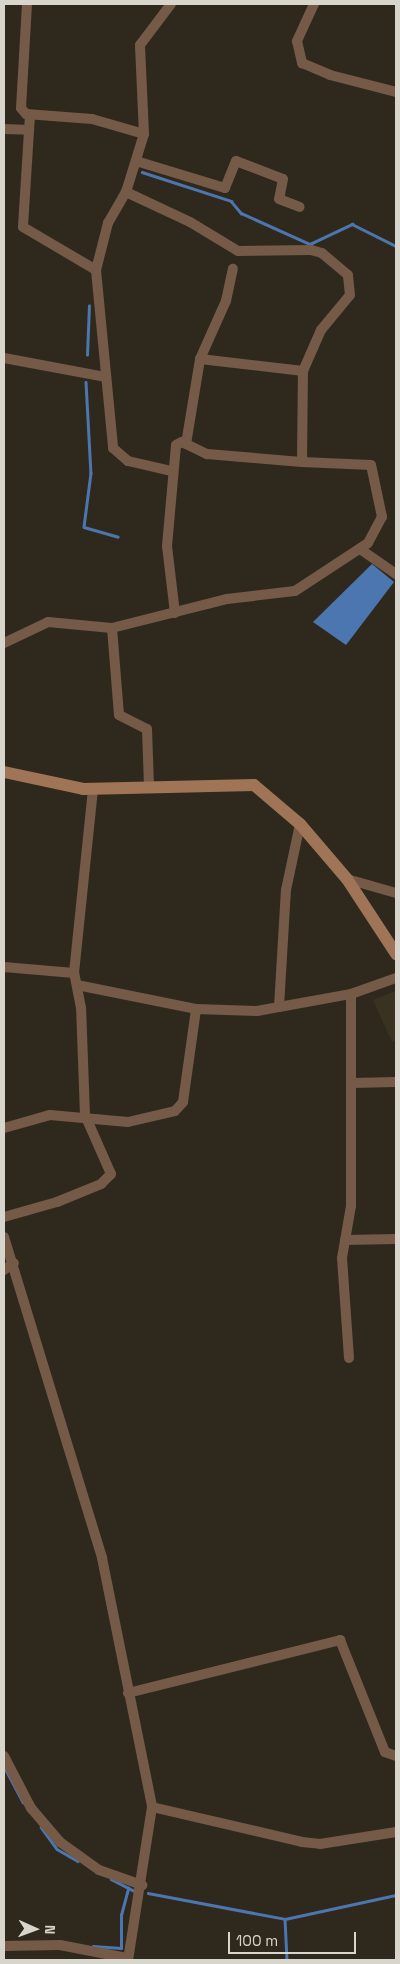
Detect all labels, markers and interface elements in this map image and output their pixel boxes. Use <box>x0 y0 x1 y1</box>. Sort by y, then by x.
north arrow <box>10 1904 60 1954</box>
scale bar <box>230 1922 358 1954</box>
text: N <box>41 1925 59 1935</box>
text: 100 m <box>236 1931 278 1950</box>

